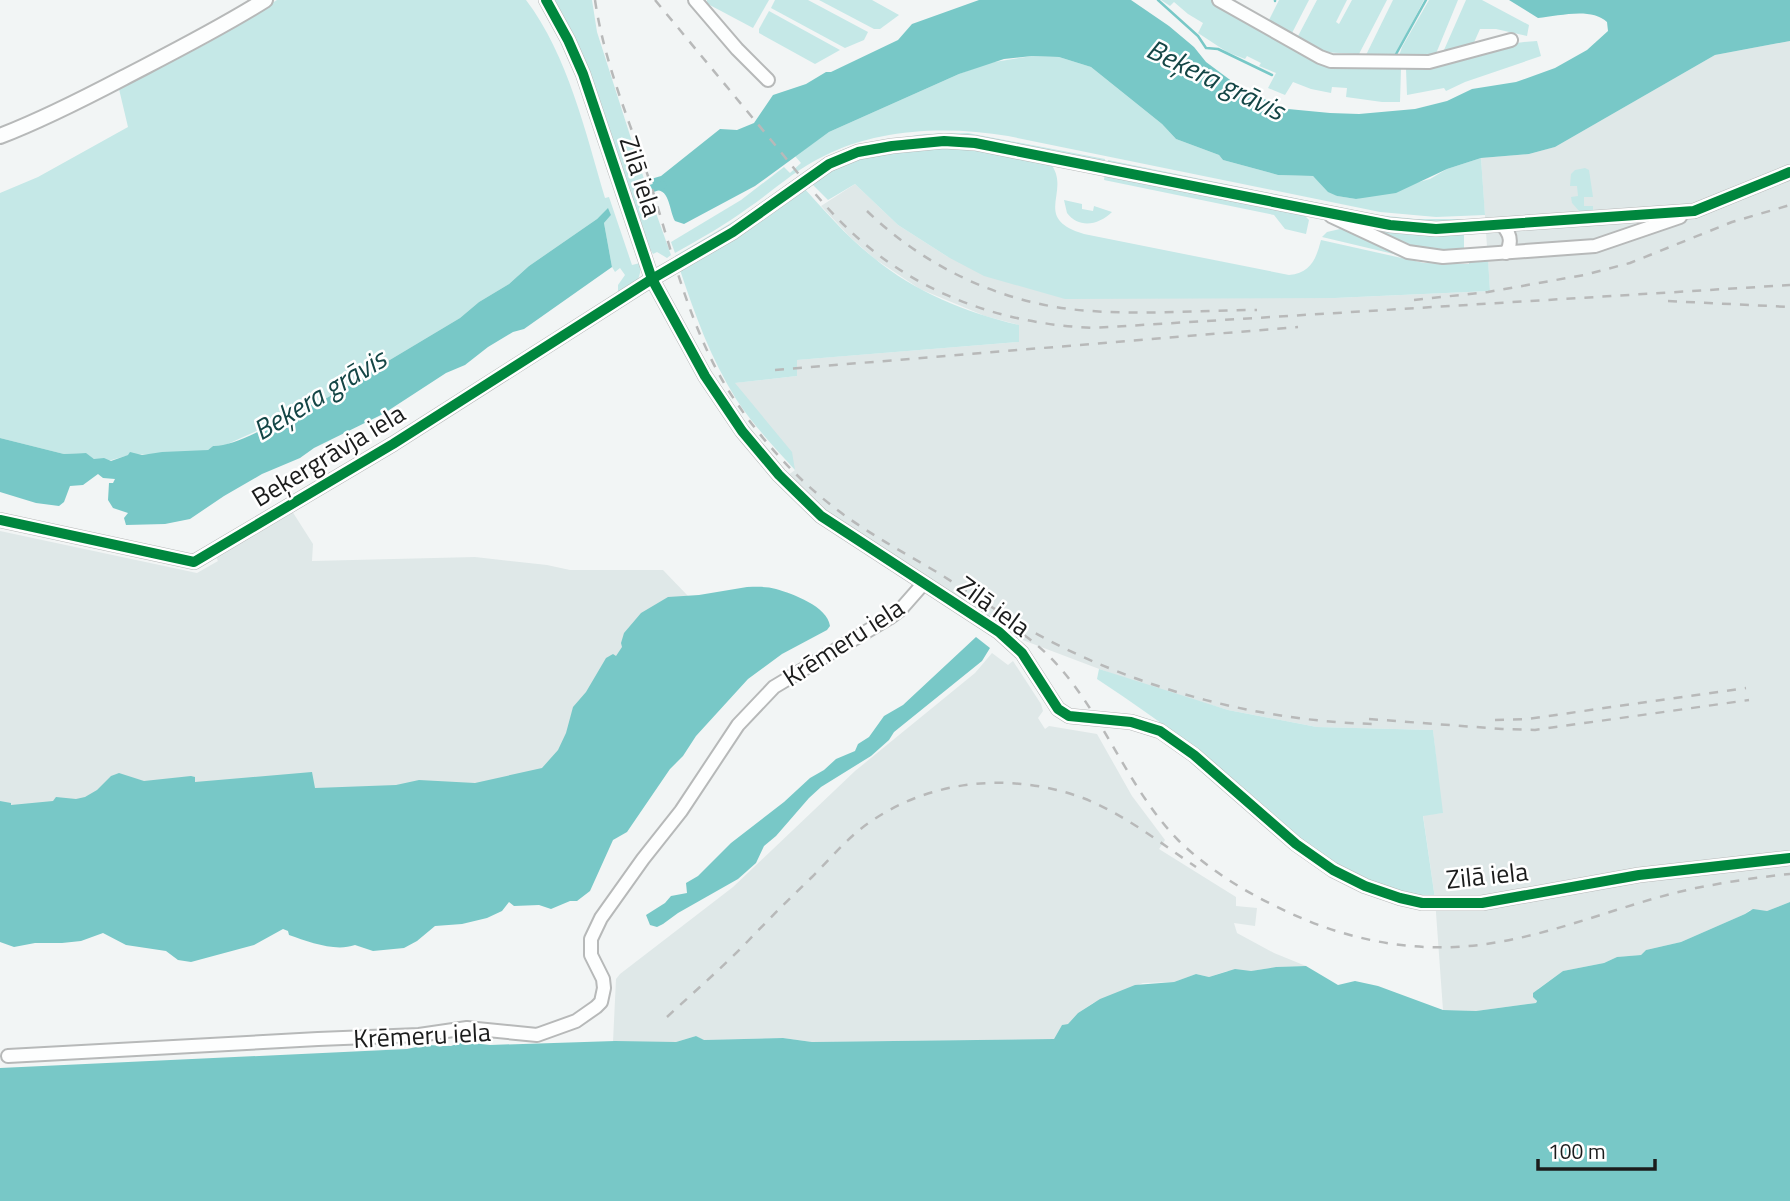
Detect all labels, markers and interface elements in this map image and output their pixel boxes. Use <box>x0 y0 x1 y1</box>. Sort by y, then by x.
water label: Beķera grāvis <box>1140 27 1294 132</box>
street label: Zilā iela <box>610 131 672 221</box>
water label: Beķera grāvis <box>244 336 396 451</box>
street label: Beķergrāvja iela <box>244 394 412 516</box>
street label: Zilā iela <box>949 566 1039 646</box>
street label: Krēmeru iela <box>775 588 911 696</box>
street label: Zilā iela <box>1444 851 1530 899</box>
street label: Krēmeru iela <box>352 1012 492 1058</box>
scale bar <box>1538 1128 1655 1172</box>
text: 100 m <box>1548 1135 1605 1167</box>

